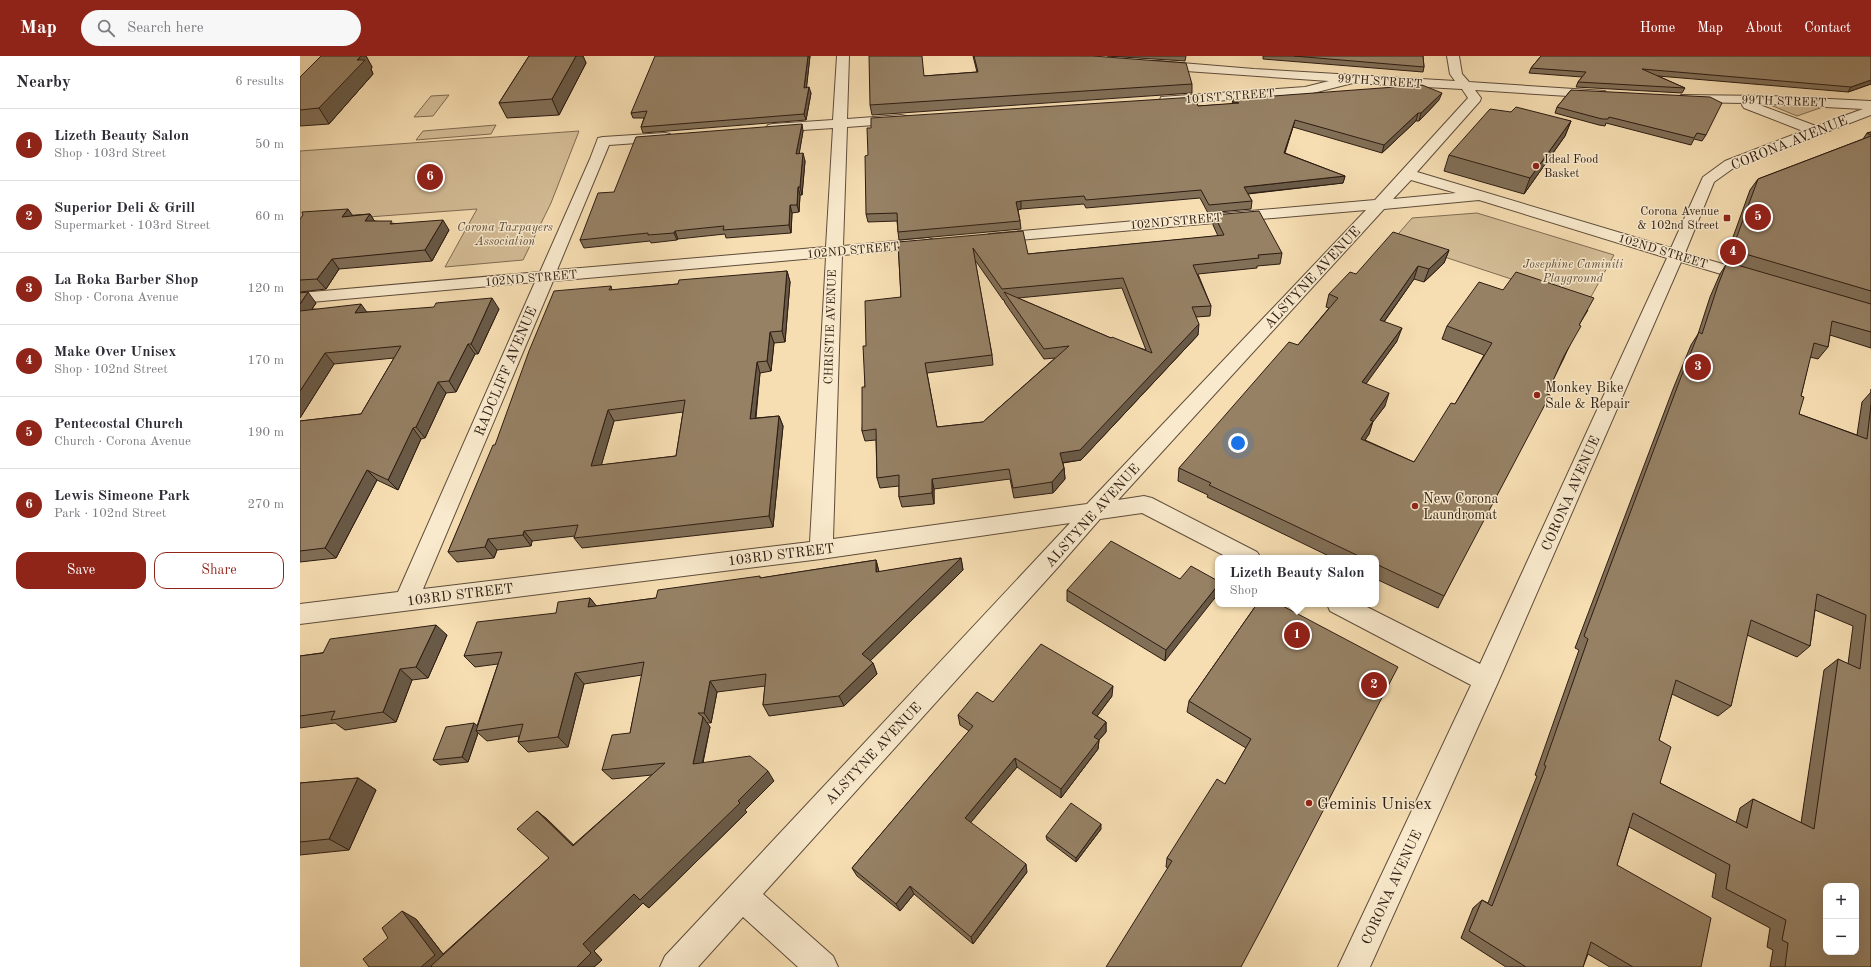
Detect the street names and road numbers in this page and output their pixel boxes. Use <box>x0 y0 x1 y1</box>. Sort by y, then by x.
street label: 99TH STREET <box>1337 73 1423 91</box>
street label: 101ST STREET <box>1185 88 1275 106</box>
street label: 99TH STREET <box>1741 95 1827 109</box>
street label: CORONA AVENUE <box>1729 113 1850 173</box>
street label: 102ND STREET <box>1129 212 1223 232</box>
street label: ALSTYNE AVENUE <box>1262 224 1363 331</box>
street label: 102ND STREET <box>1617 233 1709 271</box>
street label: 102ND STREET <box>806 241 900 261</box>
street label: 102ND STREET <box>484 269 578 289</box>
street label: CHRISTIE AVENUE <box>823 269 839 385</box>
street label: RADCLIFF AVENUE <box>472 305 540 438</box>
street label: CORONA AVENUE <box>1539 434 1603 553</box>
street label: ALSTYNE AVENUE <box>1043 461 1143 570</box>
street label: 103RD STREET <box>727 542 835 568</box>
street label: 103RD STREET <box>406 582 514 608</box>
street label: ALSTYNE AVENUE <box>823 700 924 807</box>
street label: CORONA AVENUE <box>1359 828 1424 947</box>

